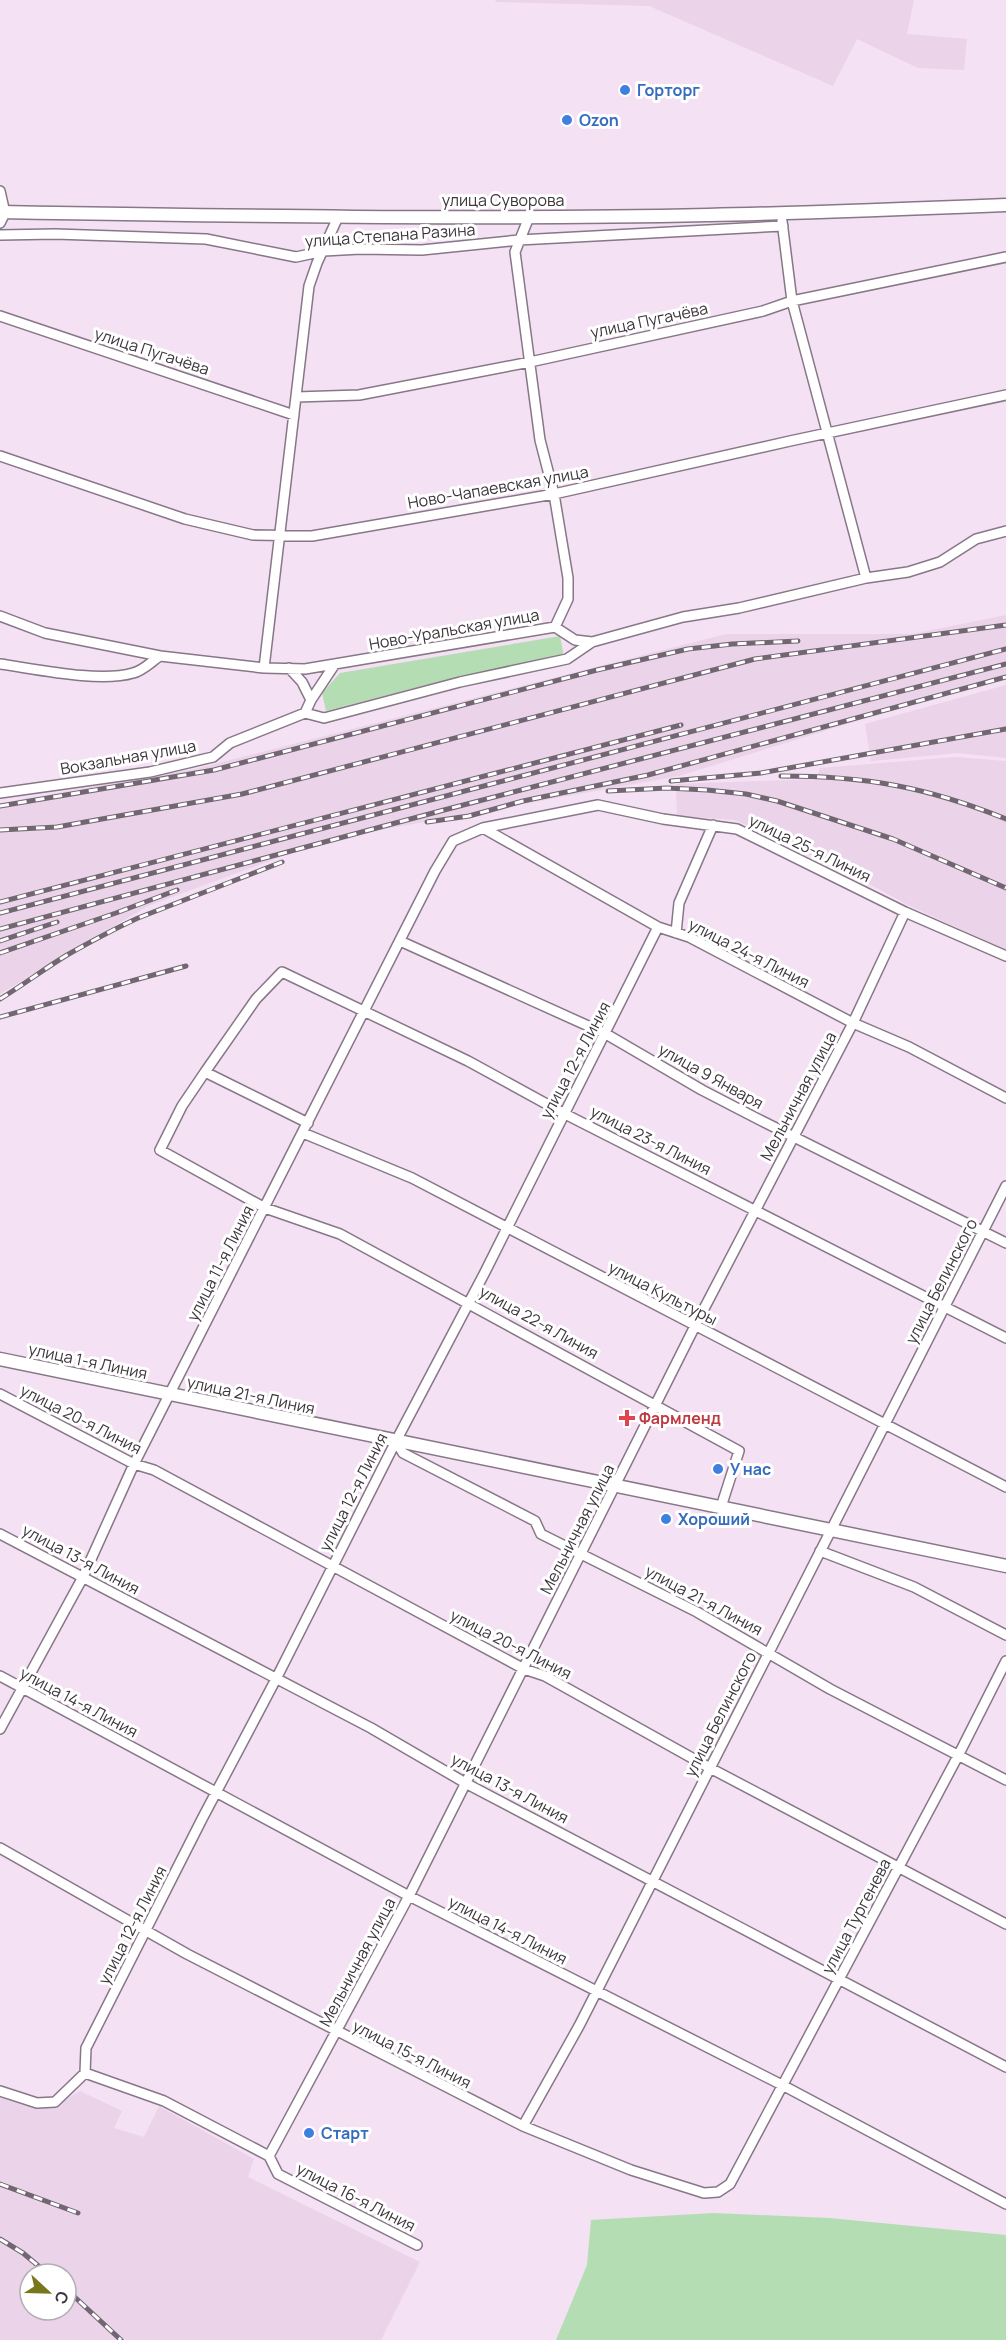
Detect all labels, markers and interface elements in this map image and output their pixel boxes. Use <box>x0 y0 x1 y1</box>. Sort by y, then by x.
place label: Горторг <box>637 79 700 101</box>
marker: Горторг <box>618 83 632 97</box>
place label: Ozon <box>579 109 619 131</box>
marker: Ozon <box>560 113 574 127</box>
street label: улица Суворова <box>442 189 564 211</box>
street label: улица Степана Разина <box>304 218 476 252</box>
street label: улица Пугачёва <box>588 297 710 343</box>
street label: улица Пугачёва <box>92 322 212 380</box>
street label: Ново-Чапаевская улица <box>406 460 590 514</box>
street label: Ново-Уральская улица <box>367 603 541 655</box>
street label: Вокзальная улица <box>58 734 198 780</box>
street label: улица 25-я Линия <box>745 809 875 887</box>
street label: улица 24-я Линия <box>685 913 813 993</box>
street label: улица 12-я Линия <box>535 997 615 1123</box>
street label: Мельничная улица <box>755 1028 841 1164</box>
street label: улица 9 Января <box>655 1038 767 1114</box>
street label: улица 23-я Линия <box>587 1100 715 1180</box>
street label: улица 11-я Линия <box>181 1201 259 1325</box>
street label: улица Белинского <box>900 1215 982 1347</box>
street label: улица Культуры <box>605 1256 721 1330</box>
street label: улица 22-я Линия <box>475 1280 603 1364</box>
street label: улица 1-я Линия <box>26 1338 150 1384</box>
street label: улица 21-я Линия <box>185 1371 317 1419</box>
street label: улица 20-я Линия <box>16 1379 146 1459</box>
place label: Фармленд <box>639 1407 721 1429</box>
marker: Фармленд <box>620 1411 634 1425</box>
street label: улица 12-я Линия <box>314 1429 392 1555</box>
place label: У нас <box>730 1458 771 1480</box>
street label: Мельничная улица <box>535 1460 619 1598</box>
marker: У нас <box>711 1462 725 1476</box>
place label: Хороший <box>678 1508 750 1530</box>
marker: Хороший <box>659 1512 673 1526</box>
street label: улица 13-я Линия <box>18 1519 144 1599</box>
street label: улица 21-я Линия <box>641 1560 767 1640</box>
street label: улица 20-я Линия <box>446 1604 576 1684</box>
street label: улица Белинского <box>679 1648 761 1780</box>
street label: улица 14-я Линия <box>16 1662 142 1742</box>
street label: улица 13-я Линия <box>447 1748 573 1828</box>
street label: улица Тургенева <box>816 1854 896 1978</box>
street label: улица 12-я Линия <box>93 1862 171 1988</box>
street label: улица 14-я Линия <box>445 1891 571 1969</box>
street label: Мельничная улица <box>314 1894 400 2030</box>
street label: улица 15-я Линия <box>349 2015 475 2093</box>
place label: Cтарт <box>321 2122 369 2144</box>
marker: Cтарт <box>302 2126 316 2140</box>
street label: улица 16-я Линия <box>293 2157 419 2237</box>
north arrow <box>18 2262 78 2322</box>
text: С <box>49 2288 74 2307</box>

